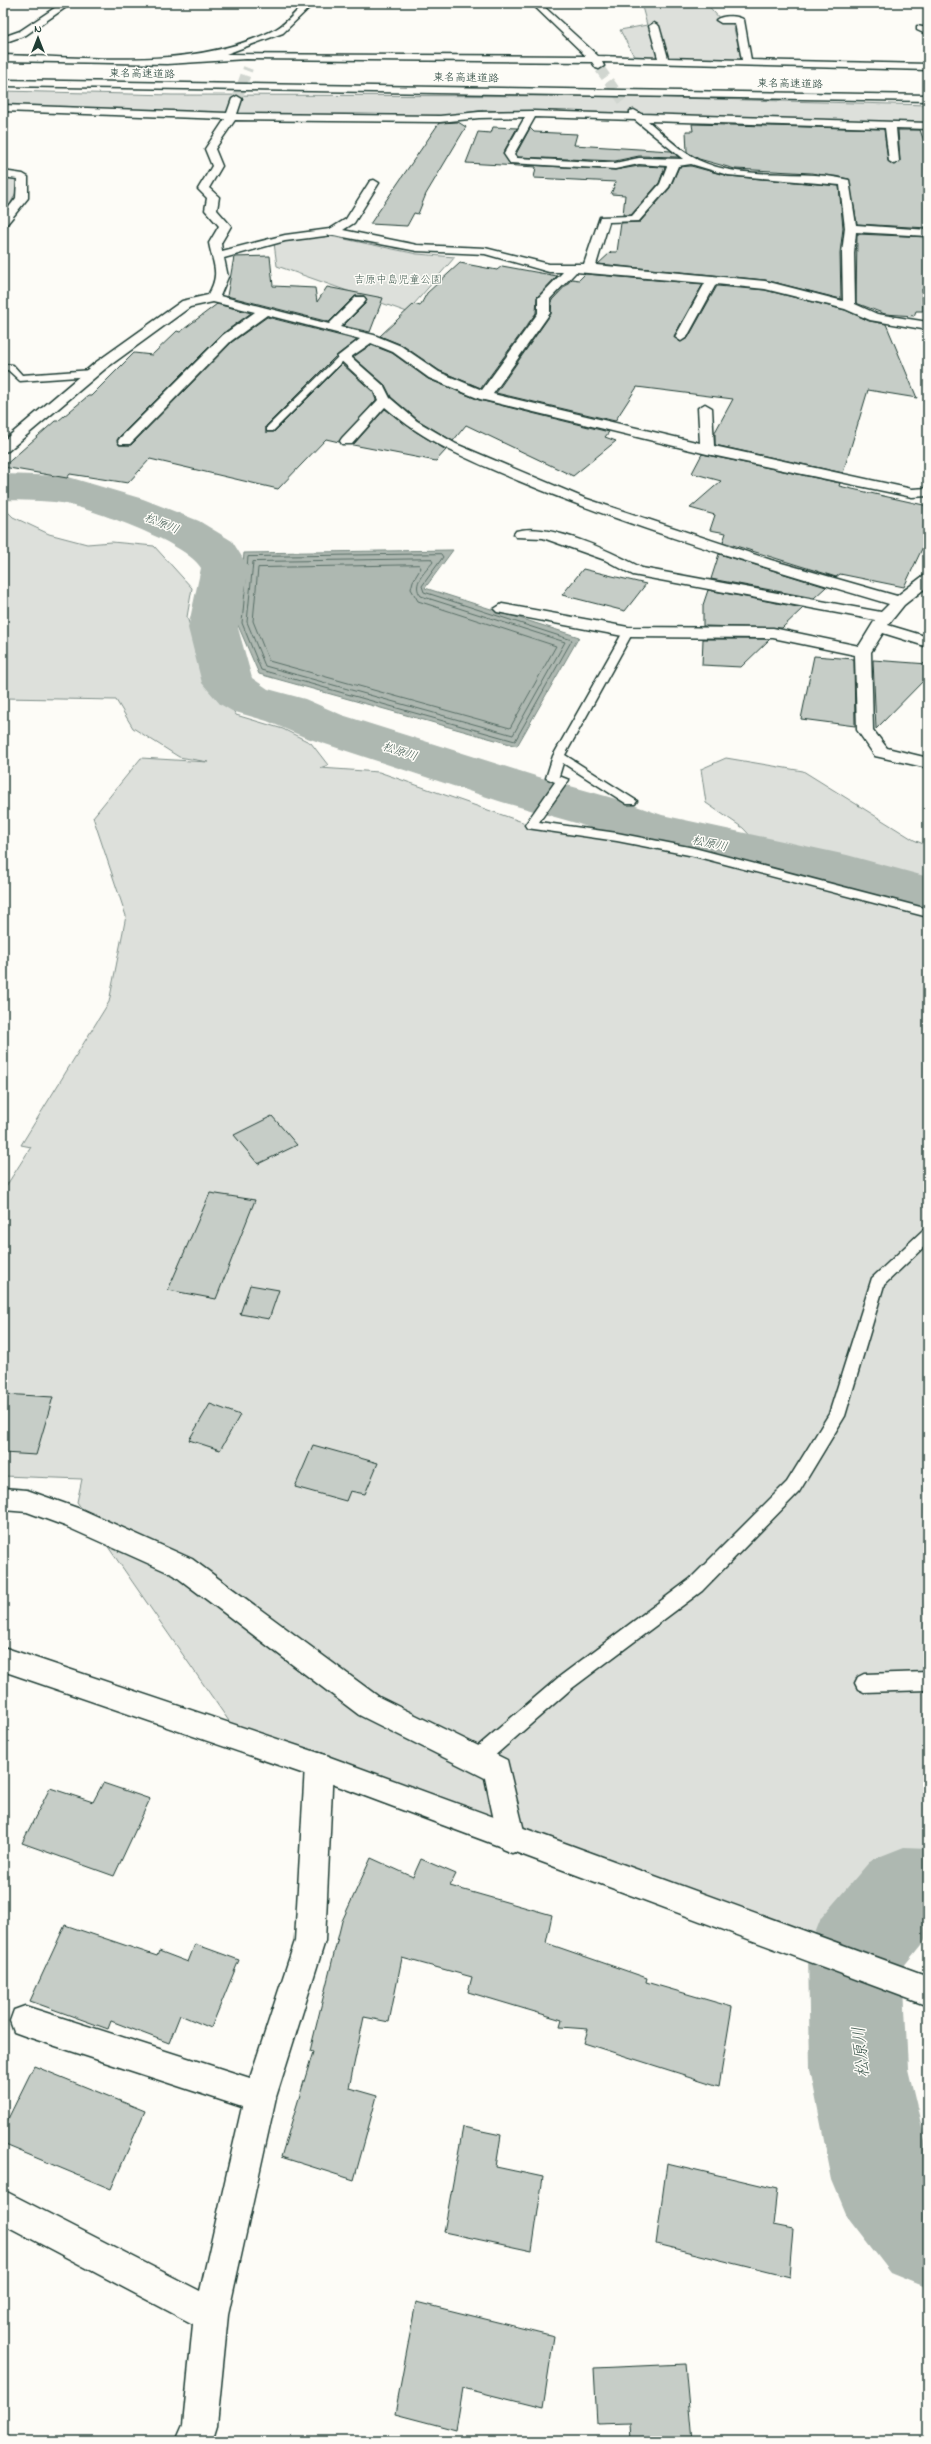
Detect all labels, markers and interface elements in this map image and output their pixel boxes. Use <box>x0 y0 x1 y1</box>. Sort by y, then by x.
north arrow <box>18 18 58 58</box>
text: N <box>34 21 42 37</box>
street label: 東名高速道路 <box>109 65 175 83</box>
street label: 東名高速道路 <box>433 69 499 87</box>
street label: 東名高速道路 <box>757 75 823 93</box>
park label: 吉原中島児童公園 <box>354 272 442 288</box>
water label: 松原川 <box>142 509 182 539</box>
water label: 松原川 <box>380 738 420 766</box>
water label: 松原川 <box>690 831 729 857</box>
water label: 松原川 <box>847 2025 876 2078</box>

